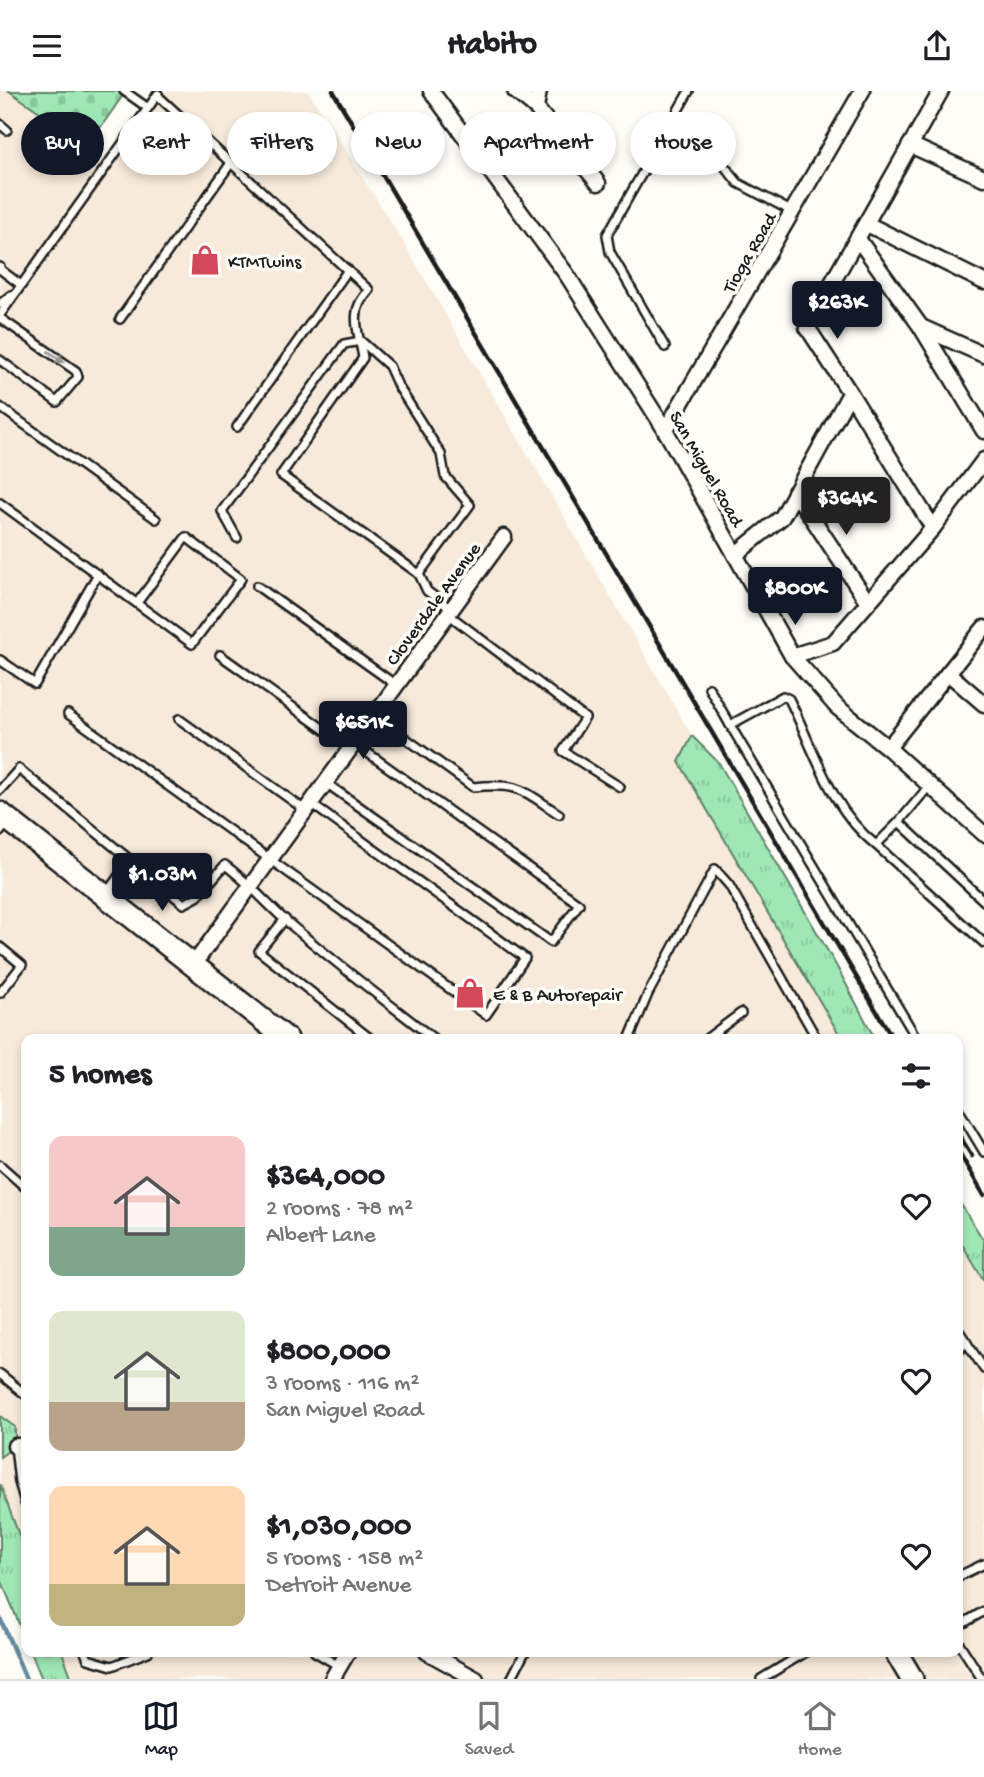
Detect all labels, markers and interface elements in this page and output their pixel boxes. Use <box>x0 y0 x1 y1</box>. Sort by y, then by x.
icon: menu <box>28 27 66 65</box>
text: Habito <box>447 27 537 65</box>
icon: share <box>918 27 956 65</box>
chip: Buy <box>21 112 104 175</box>
chip: Rent <box>118 112 213 175</box>
chip: Filters <box>227 112 337 175</box>
chip: New <box>351 112 445 175</box>
chip: Apartment <box>459 112 616 175</box>
chip: House <box>630 112 736 175</box>
street label: Tioga Road <box>718 208 784 299</box>
shop icon: KTMTwins <box>188 243 222 277</box>
place label: KTMTwins <box>228 252 302 275</box>
pin: $263K <box>788 281 886 341</box>
text: $263K <box>808 290 866 317</box>
one-way arrow <box>47 350 65 364</box>
street label: San Miguel Road <box>663 408 748 533</box>
pin: $364K <box>797 477 895 537</box>
text: $364K <box>817 486 875 513</box>
street label: Cloverdale Avenue <box>382 539 487 671</box>
pin: $800K <box>746 567 844 627</box>
text: $800K <box>764 576 826 603</box>
pin: $651K <box>314 701 412 761</box>
text: $651K <box>335 710 391 737</box>
pin: $1.03M <box>105 853 219 913</box>
text: $1.03M <box>128 862 196 889</box>
shop icon: E & B Autorepair <box>453 976 487 1010</box>
place label: E & B Autorepair <box>493 985 624 1008</box>
icon: filters <box>897 1057 935 1095</box>
text: 5 homes <box>49 1059 151 1094</box>
text: $364,000 <box>266 1161 385 1196</box>
icon: home <box>105 1164 189 1248</box>
icon: heart <box>897 1187 935 1225</box>
text: 2 rooms · 78 m² <box>266 1196 413 1223</box>
text: Albert Lane <box>266 1223 376 1250</box>
text: $800,000 <box>266 1336 391 1371</box>
icon: home <box>105 1339 189 1423</box>
icon: heart <box>897 1362 935 1400</box>
text: 3 rooms · 116 m² <box>266 1371 419 1398</box>
text: San Miguel Road <box>266 1398 423 1425</box>
text: $1,030,000 <box>266 1511 411 1546</box>
icon: home <box>105 1514 189 1598</box>
icon: heart <box>897 1537 935 1575</box>
text: 5 rooms · 158 m² <box>266 1546 423 1573</box>
text: Detroit Avenue <box>266 1573 411 1600</box>
tab: Map <box>142 1697 180 1762</box>
tab: Saved <box>465 1697 513 1762</box>
tab: Home <box>798 1697 842 1762</box>

